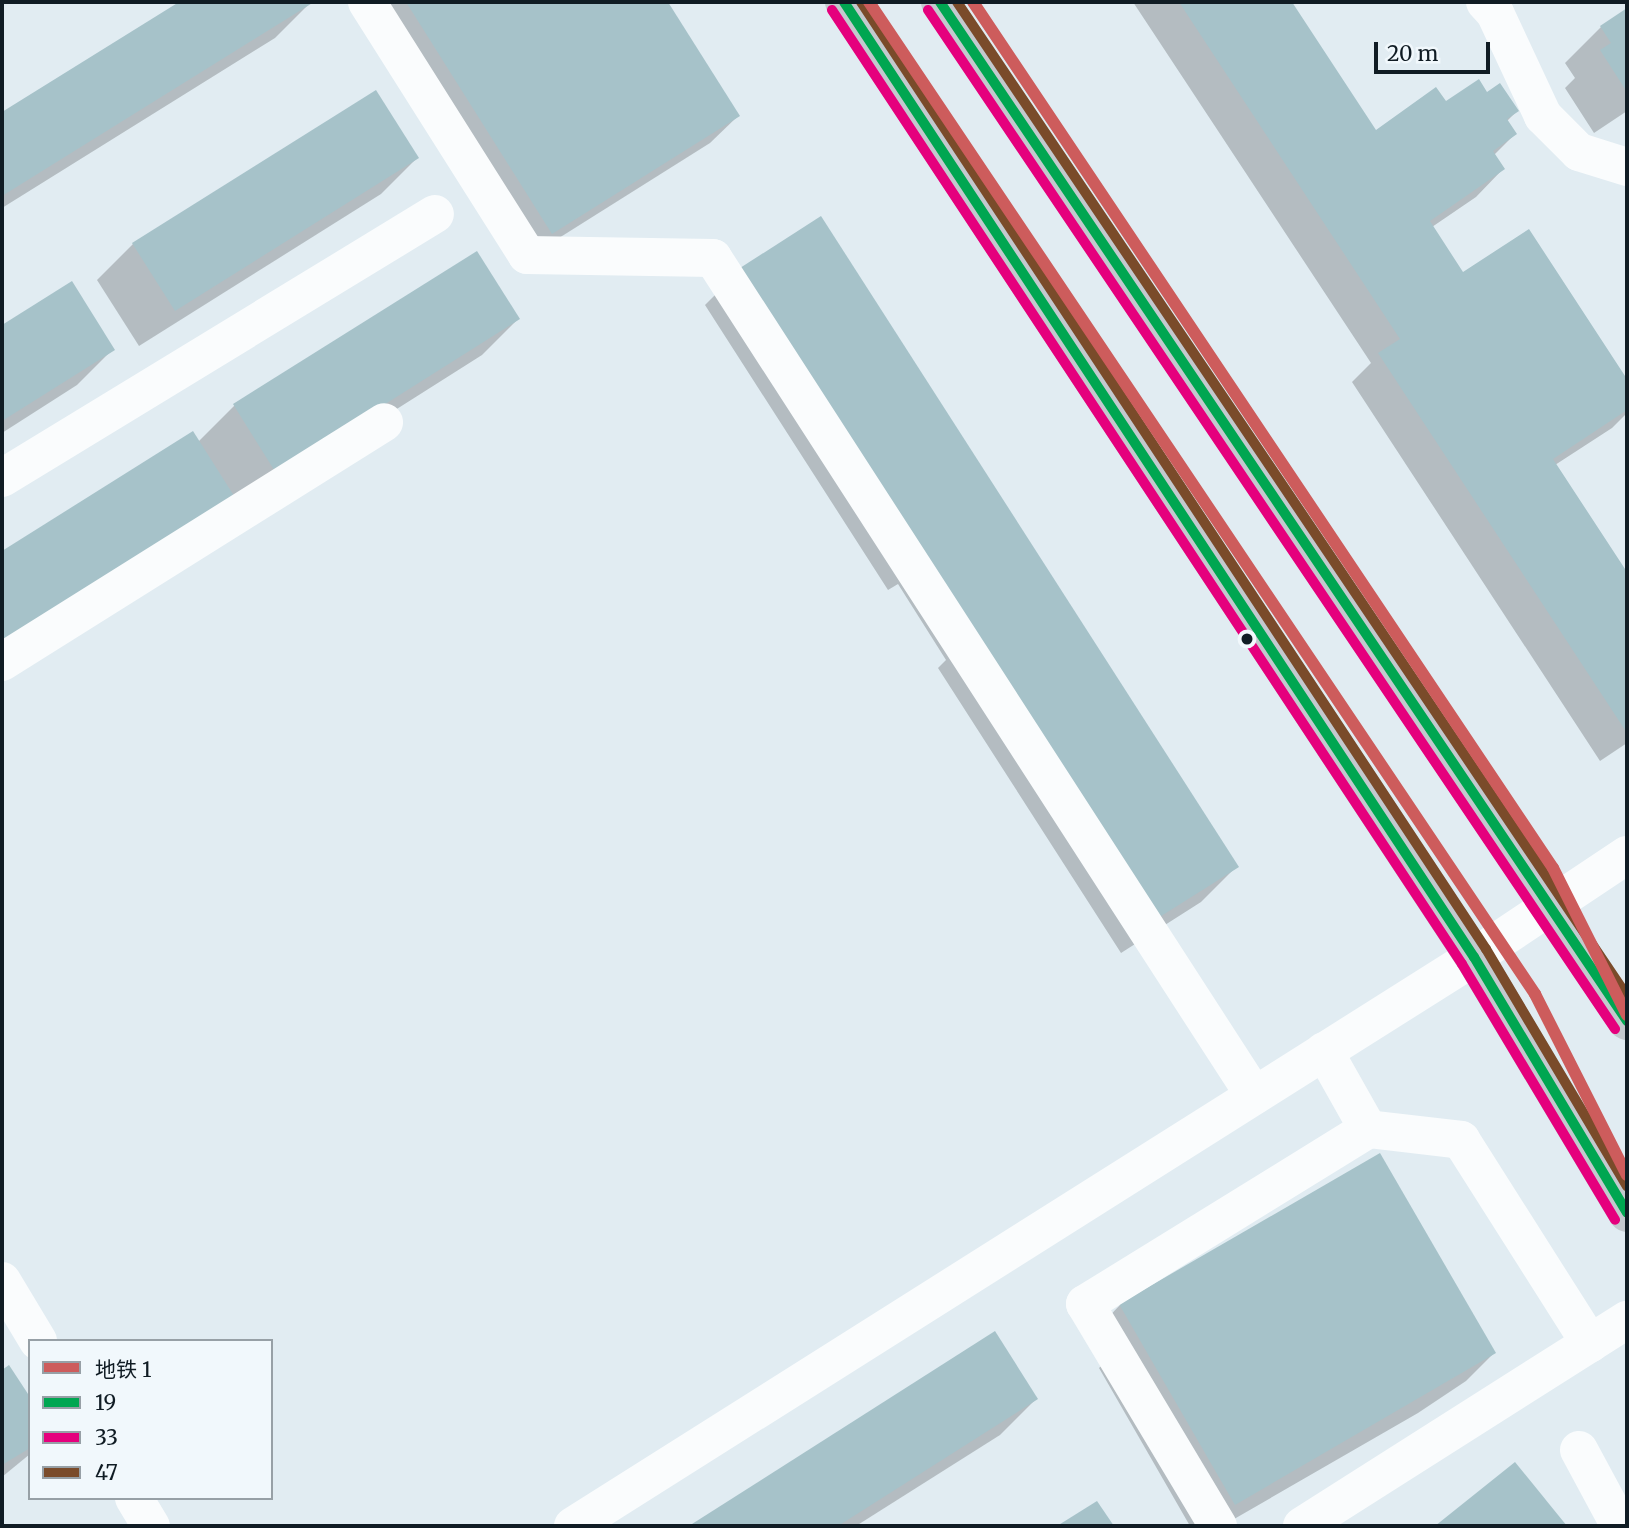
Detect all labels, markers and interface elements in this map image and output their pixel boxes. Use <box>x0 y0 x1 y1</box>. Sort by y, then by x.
scale bar <box>1377 28 1492 72</box>
text: 20 m <box>1387 40 1438 67</box>
unlabelled marker <box>1240 632 1254 646</box>
legend <box>28 1339 273 1500</box>
text: 地铁 1 <box>95 1356 152 1383</box>
text: 19 <box>95 1389 116 1416</box>
text: 33 <box>95 1424 118 1451</box>
text: 47 <box>95 1459 118 1486</box>

